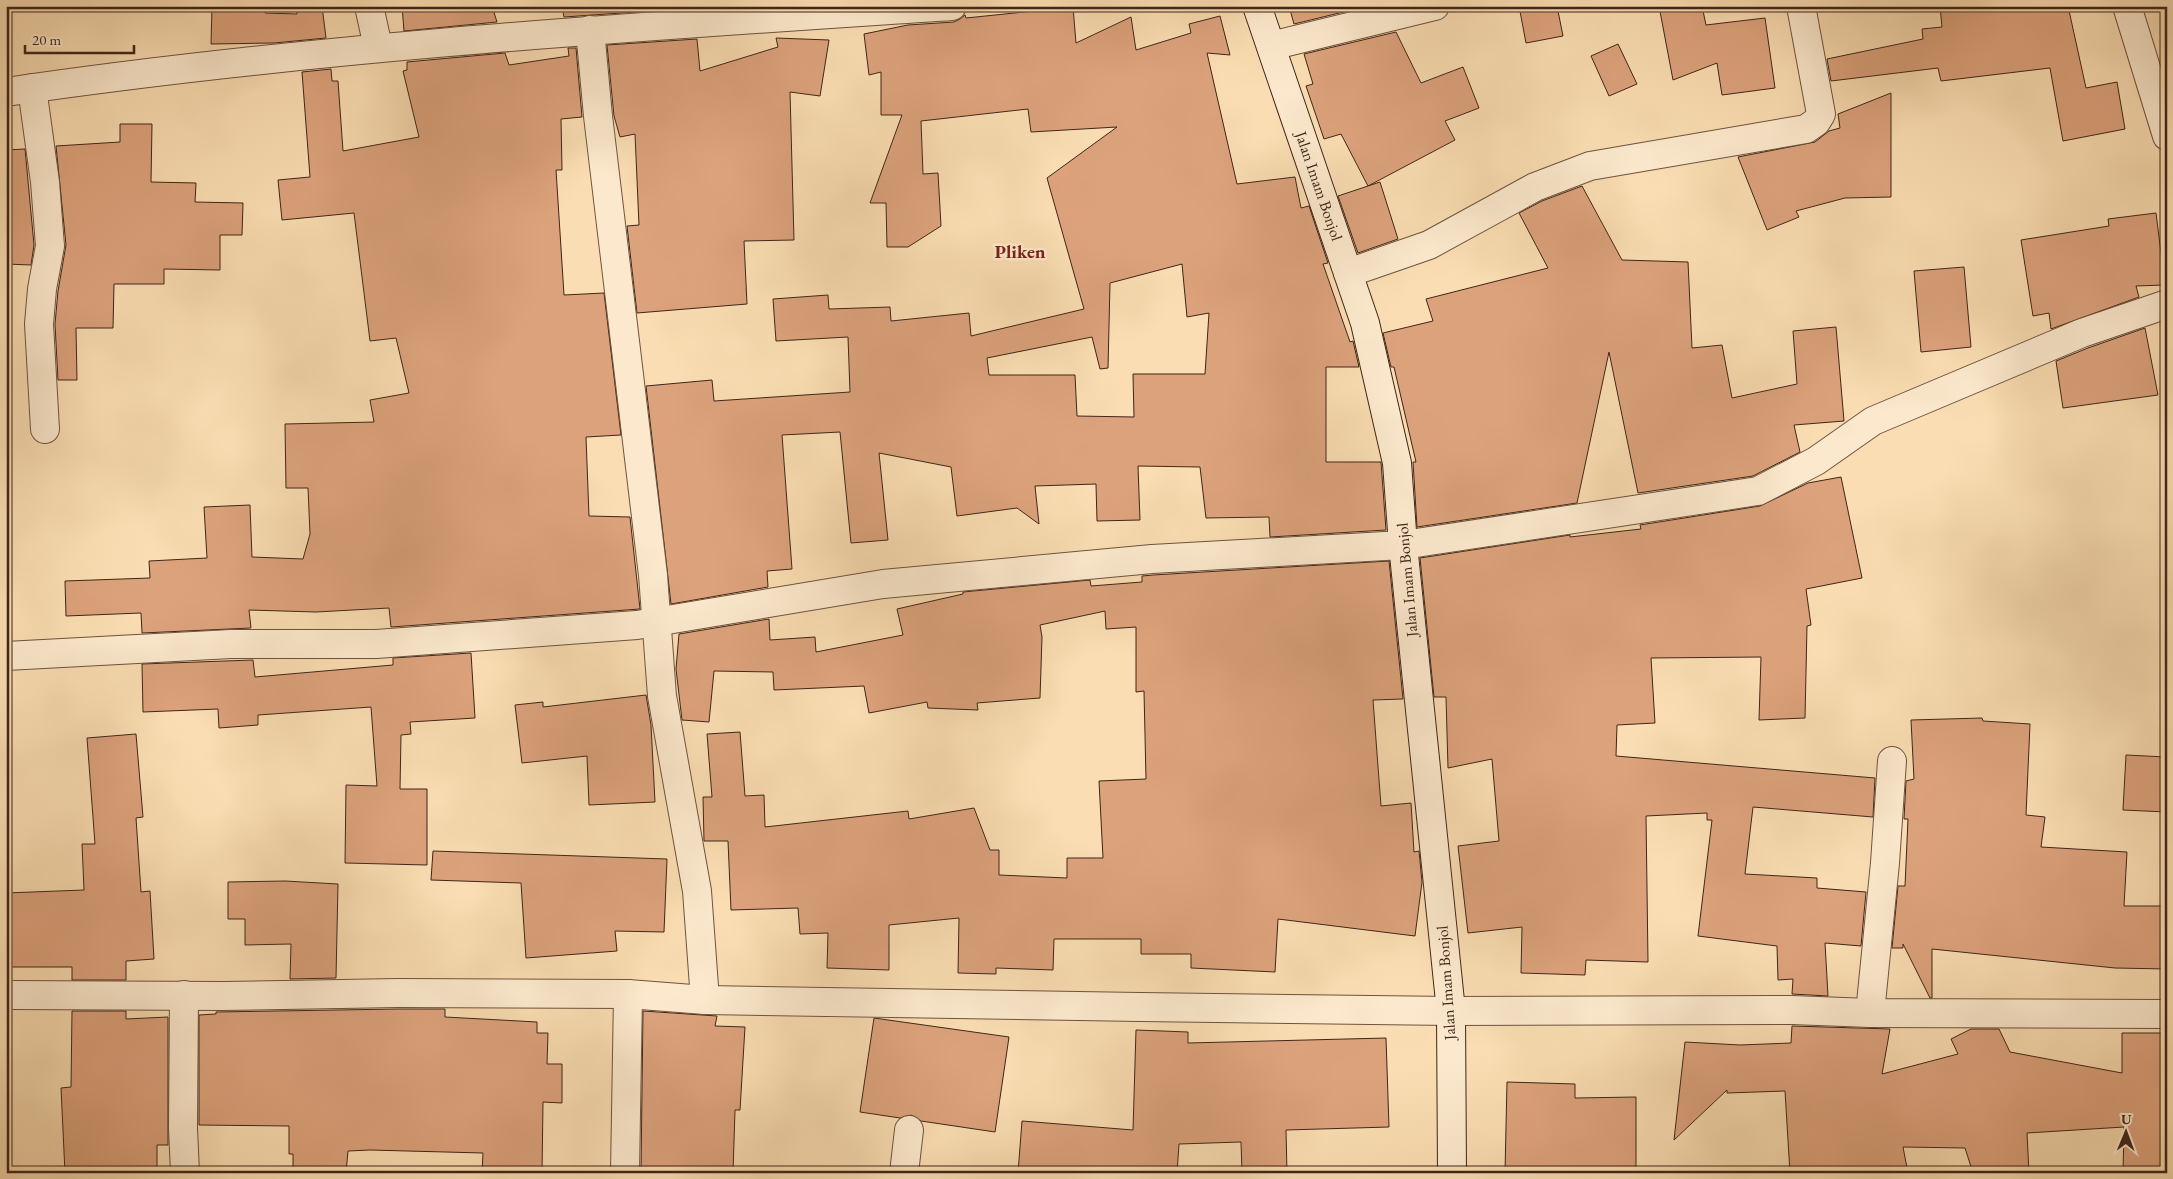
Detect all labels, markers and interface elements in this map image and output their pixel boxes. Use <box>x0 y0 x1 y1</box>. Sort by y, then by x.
scale bar <box>25 22 134 54</box>
text: 20 m <box>32 30 61 49</box>
street label: Jalan Imam Bonjol <box>1290 127 1348 244</box>
district label: Pliken <box>994 239 1046 264</box>
street label: Jalan Imam Bonjol <box>1392 522 1423 640</box>
street label: Jalan Imam Bonjol <box>1432 925 1461 1043</box>
north arrow <box>2100 1106 2150 1156</box>
text: U <box>2121 1110 2132 1128</box>

